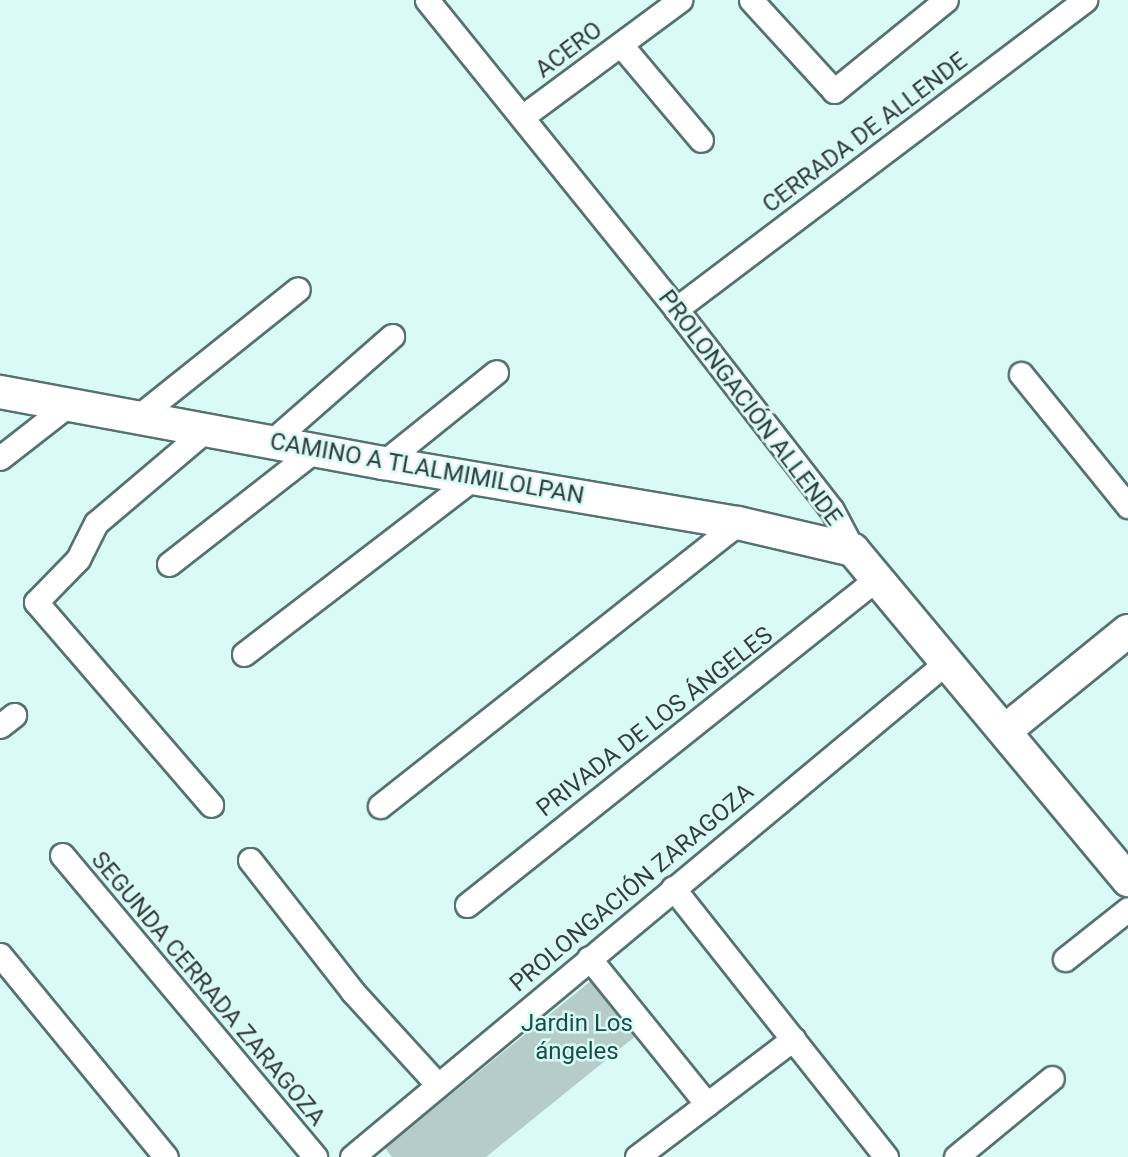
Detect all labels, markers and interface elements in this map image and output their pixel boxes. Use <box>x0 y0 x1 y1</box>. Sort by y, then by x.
street label: ACERO <box>530 16 608 84</box>
street label: CERRADA DE ALLENDE <box>757 47 973 219</box>
street label: PROLONGACIÓN ALLENDE <box>652 285 848 531</box>
street label: CAMINO A TLALMIMILOLPAN <box>267 427 587 511</box>
street label: PRIVADA DE LOS ÁNGELES <box>531 621 779 823</box>
street label: PROLONGACIÓN ZARAGOZA <box>504 778 760 998</box>
street label: SEGUNDA CERRADA ZARAGOZA <box>85 846 331 1132</box>
park label: Jardin Los ángeles <box>521 1010 633 1066</box>

